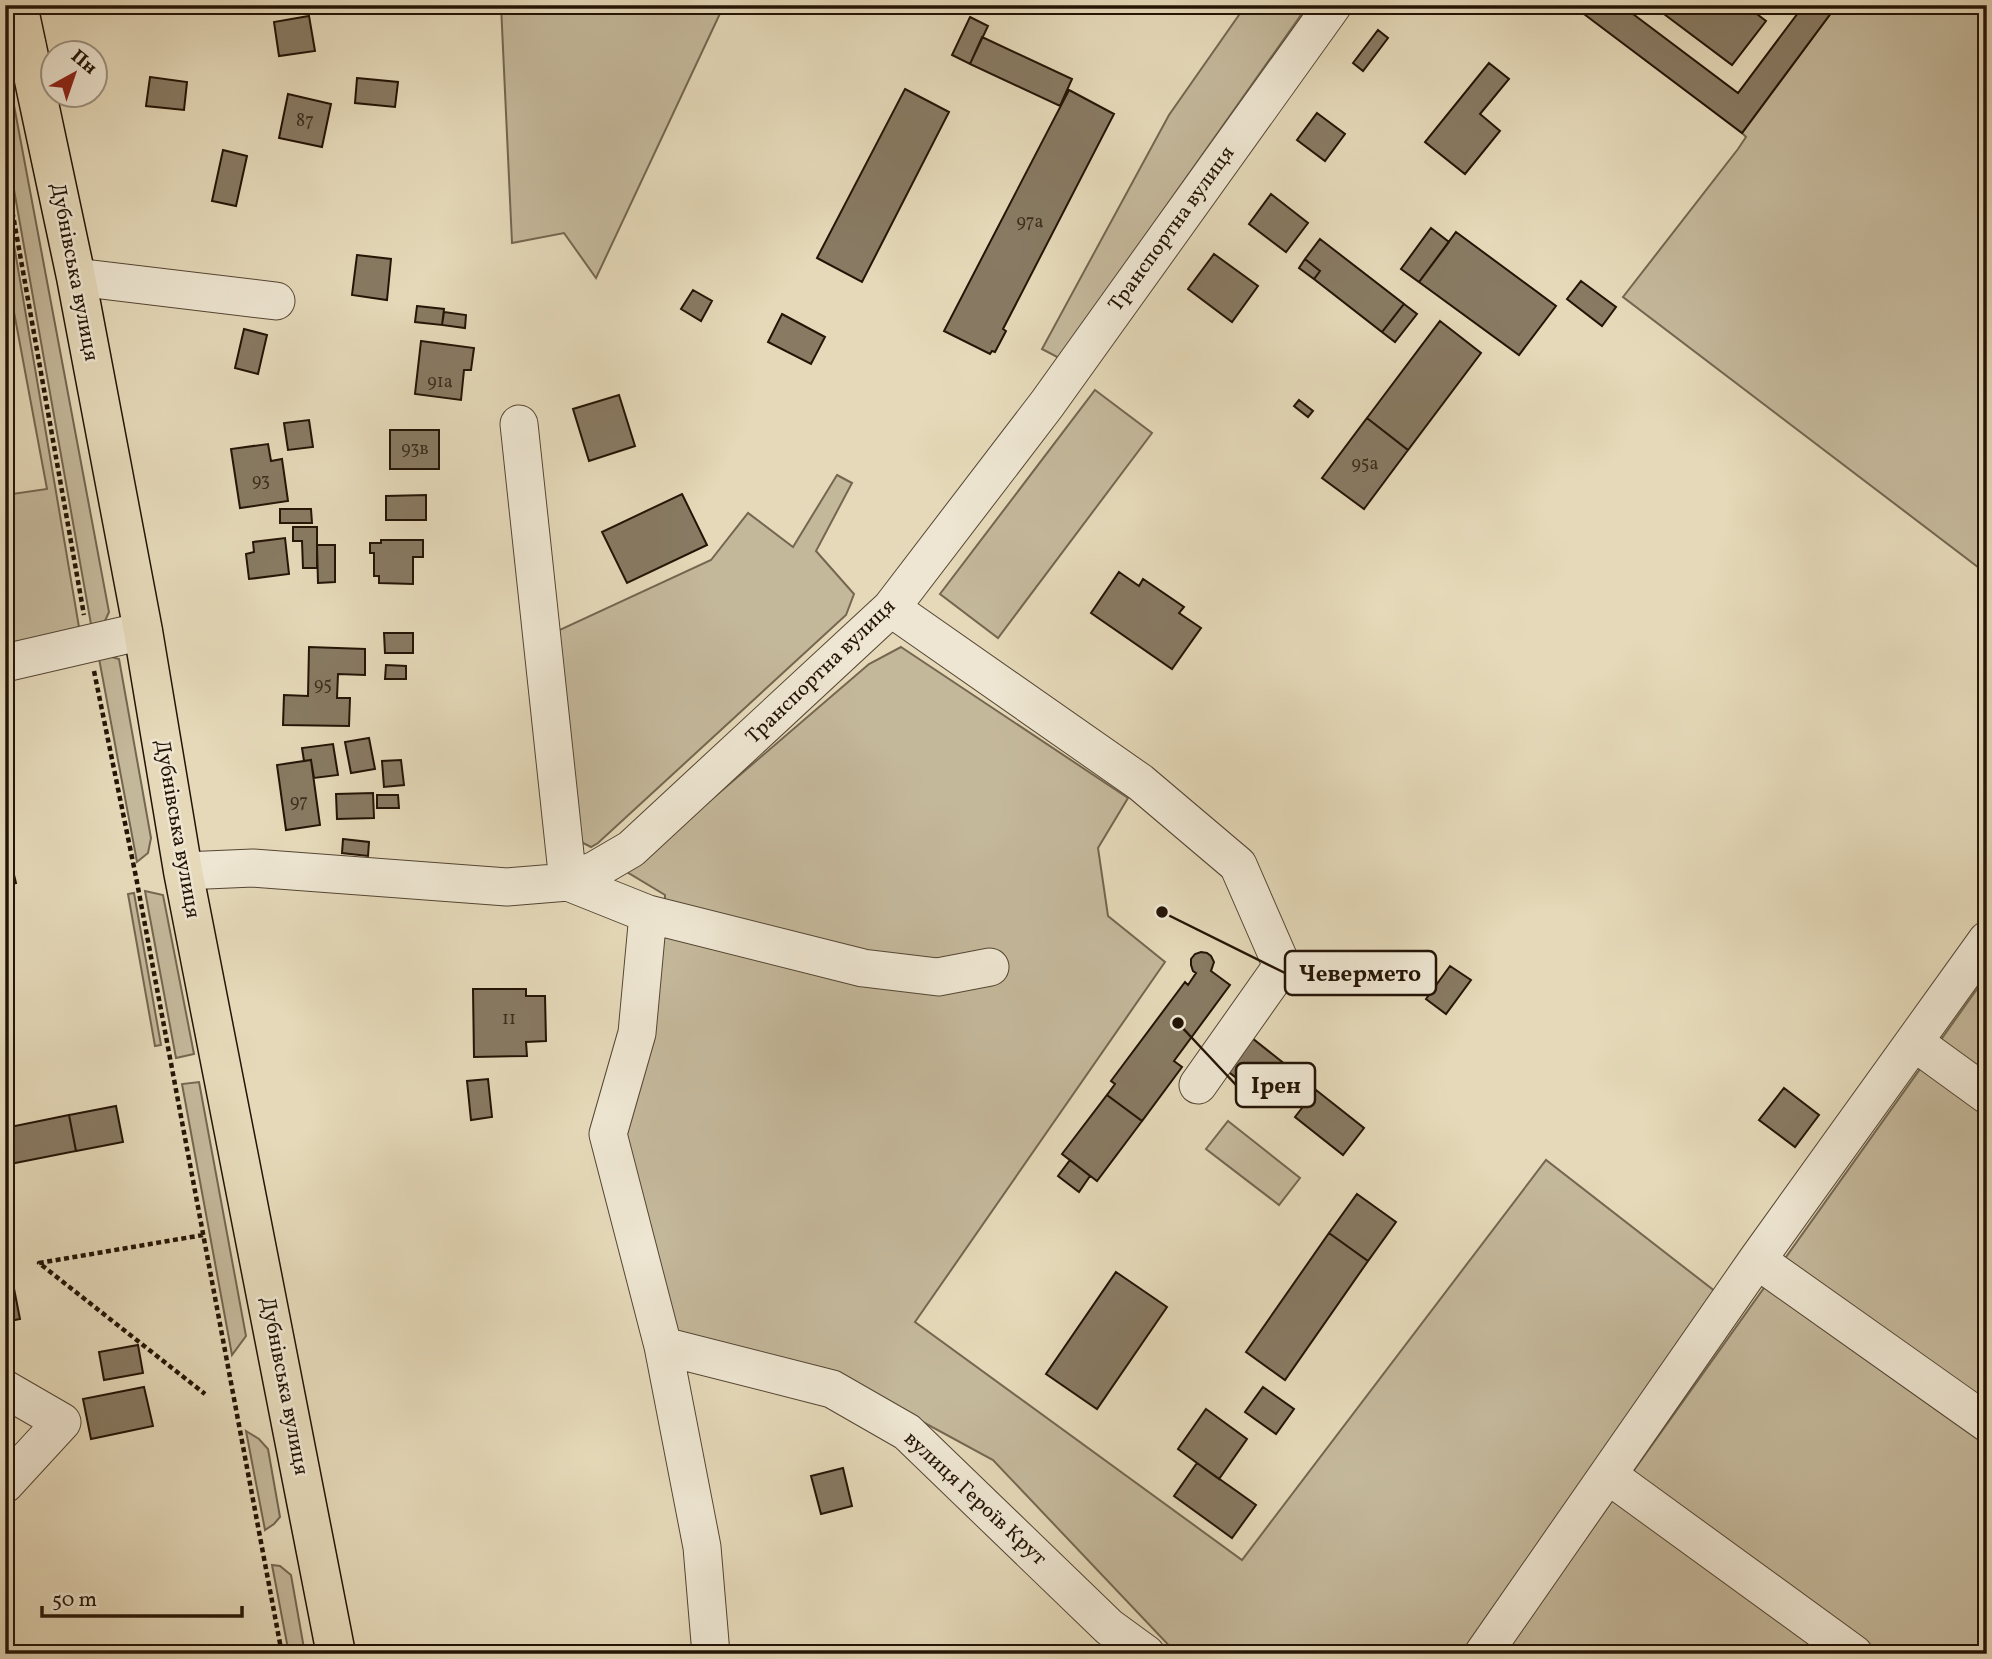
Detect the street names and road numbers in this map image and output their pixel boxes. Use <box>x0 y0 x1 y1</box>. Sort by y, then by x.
street label: Транспортна вулиця <box>1102 140 1242 318</box>
street label: Дубнівська вулиця <box>42 180 106 364</box>
street label: Транспортна вулиця <box>740 593 902 751</box>
street label: Дубнівська вулиця <box>147 737 207 921</box>
street label: Дубнівська вулиця <box>252 1294 316 1478</box>
street label: вулиця Героїв Крут <box>897 1425 1053 1573</box>

